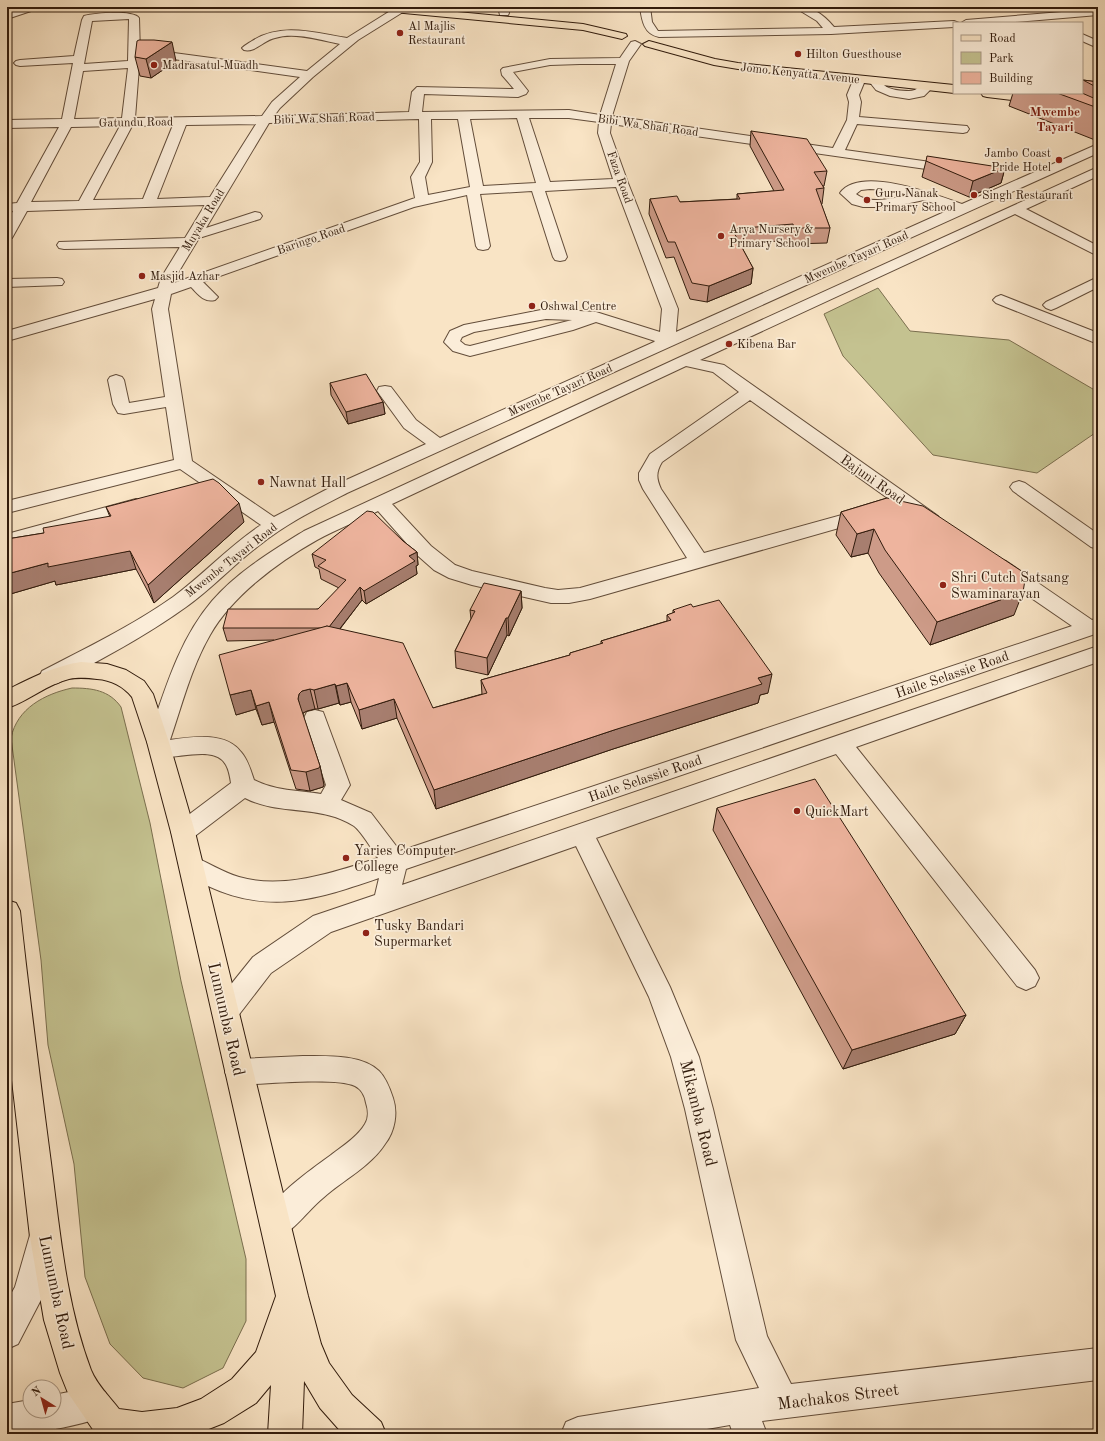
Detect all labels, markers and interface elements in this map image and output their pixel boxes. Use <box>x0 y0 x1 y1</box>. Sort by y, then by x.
place label: Al Majlis Restaurant <box>408 21 465 47</box>
legend <box>953 22 1083 94</box>
marker: Al Majlis Restaurant <box>395 28 405 38</box>
text: Road <box>989 33 1016 45</box>
marker: Hilton Guesthouse <box>793 49 803 59</box>
place label: Hilton Guesthouse <box>806 49 902 61</box>
text: Park <box>989 53 1014 65</box>
marker: Madrasatul Muadh <box>149 60 159 70</box>
place label: Madrasatul Muadh <box>162 60 259 72</box>
street label: Jomo Kenyatta Avenue <box>740 62 861 86</box>
text: Building <box>989 73 1033 85</box>
district label: Mwembe Tayari <box>1030 106 1080 134</box>
street label: Bibi Wa Shafi Road <box>273 111 375 127</box>
street label: Bibi Wa Shafi Road <box>597 113 699 139</box>
street label: Gatundu Road <box>99 116 173 130</box>
place label: Jambo Coast Pride Hotel <box>984 148 1051 174</box>
street label: Faza Road <box>604 150 634 205</box>
marker: Jambo Coast Pride Hotel <box>1054 155 1064 165</box>
street label: Muyaka Road <box>181 187 227 254</box>
place label: Guru Nanak Primary School <box>875 188 956 214</box>
marker: Singh Restaurant <box>969 190 979 200</box>
place label: Singh Restaurant <box>982 190 1073 202</box>
marker: Guru Nanak Primary School <box>862 195 872 205</box>
street label: Baringo Road <box>276 223 347 257</box>
place label: Arya Nursery & Primary School <box>729 224 814 250</box>
street label: Mwembe Tayari Road <box>802 230 910 286</box>
marker: Arya Nursery & Primary School <box>716 231 726 241</box>
marker: Masjid Azhar <box>137 271 147 281</box>
place label: Masjid Azhar <box>150 271 220 283</box>
marker: Oshwal Centre <box>527 301 537 311</box>
place label: Oshwal Centre <box>540 301 617 313</box>
marker: Kibena Bar <box>724 339 734 349</box>
place label: Kibena Bar <box>737 339 796 351</box>
street label: Mwembe Tayari Road <box>506 363 614 419</box>
street label: Bajuni Road <box>838 453 907 507</box>
place label: Nawnat Hall <box>269 476 346 490</box>
marker: Nawnat Hall <box>256 477 266 487</box>
street label: Mwembe Tayari Road <box>184 521 280 600</box>
place label: Shri Cutch Satsang Swaminarayan <box>951 571 1069 601</box>
marker: Shri Cutch Satsang Swaminarayan <box>938 580 948 590</box>
street label: Haile Selassie Road <box>894 649 1011 701</box>
street label: Haile Selassie Road <box>587 753 704 805</box>
place label: QuickMart <box>805 805 869 819</box>
marker: QuickMart <box>792 806 802 816</box>
place label: Yaries Computer College <box>354 844 456 874</box>
marker: Yaries Computer College <box>341 853 351 863</box>
place label: Tusky Bandari Supermarket <box>374 919 464 949</box>
marker: Tusky Bandari Supermarket <box>361 928 371 938</box>
street label: Lumumba Road <box>204 961 247 1078</box>
street label: Mikamba Road <box>676 1058 719 1169</box>
street label: Lumumba Road <box>35 1234 76 1351</box>
north arrow <box>22 1379 62 1419</box>
street label: Machakos Street <box>777 1382 900 1413</box>
text: N <box>30 1385 44 1399</box>

